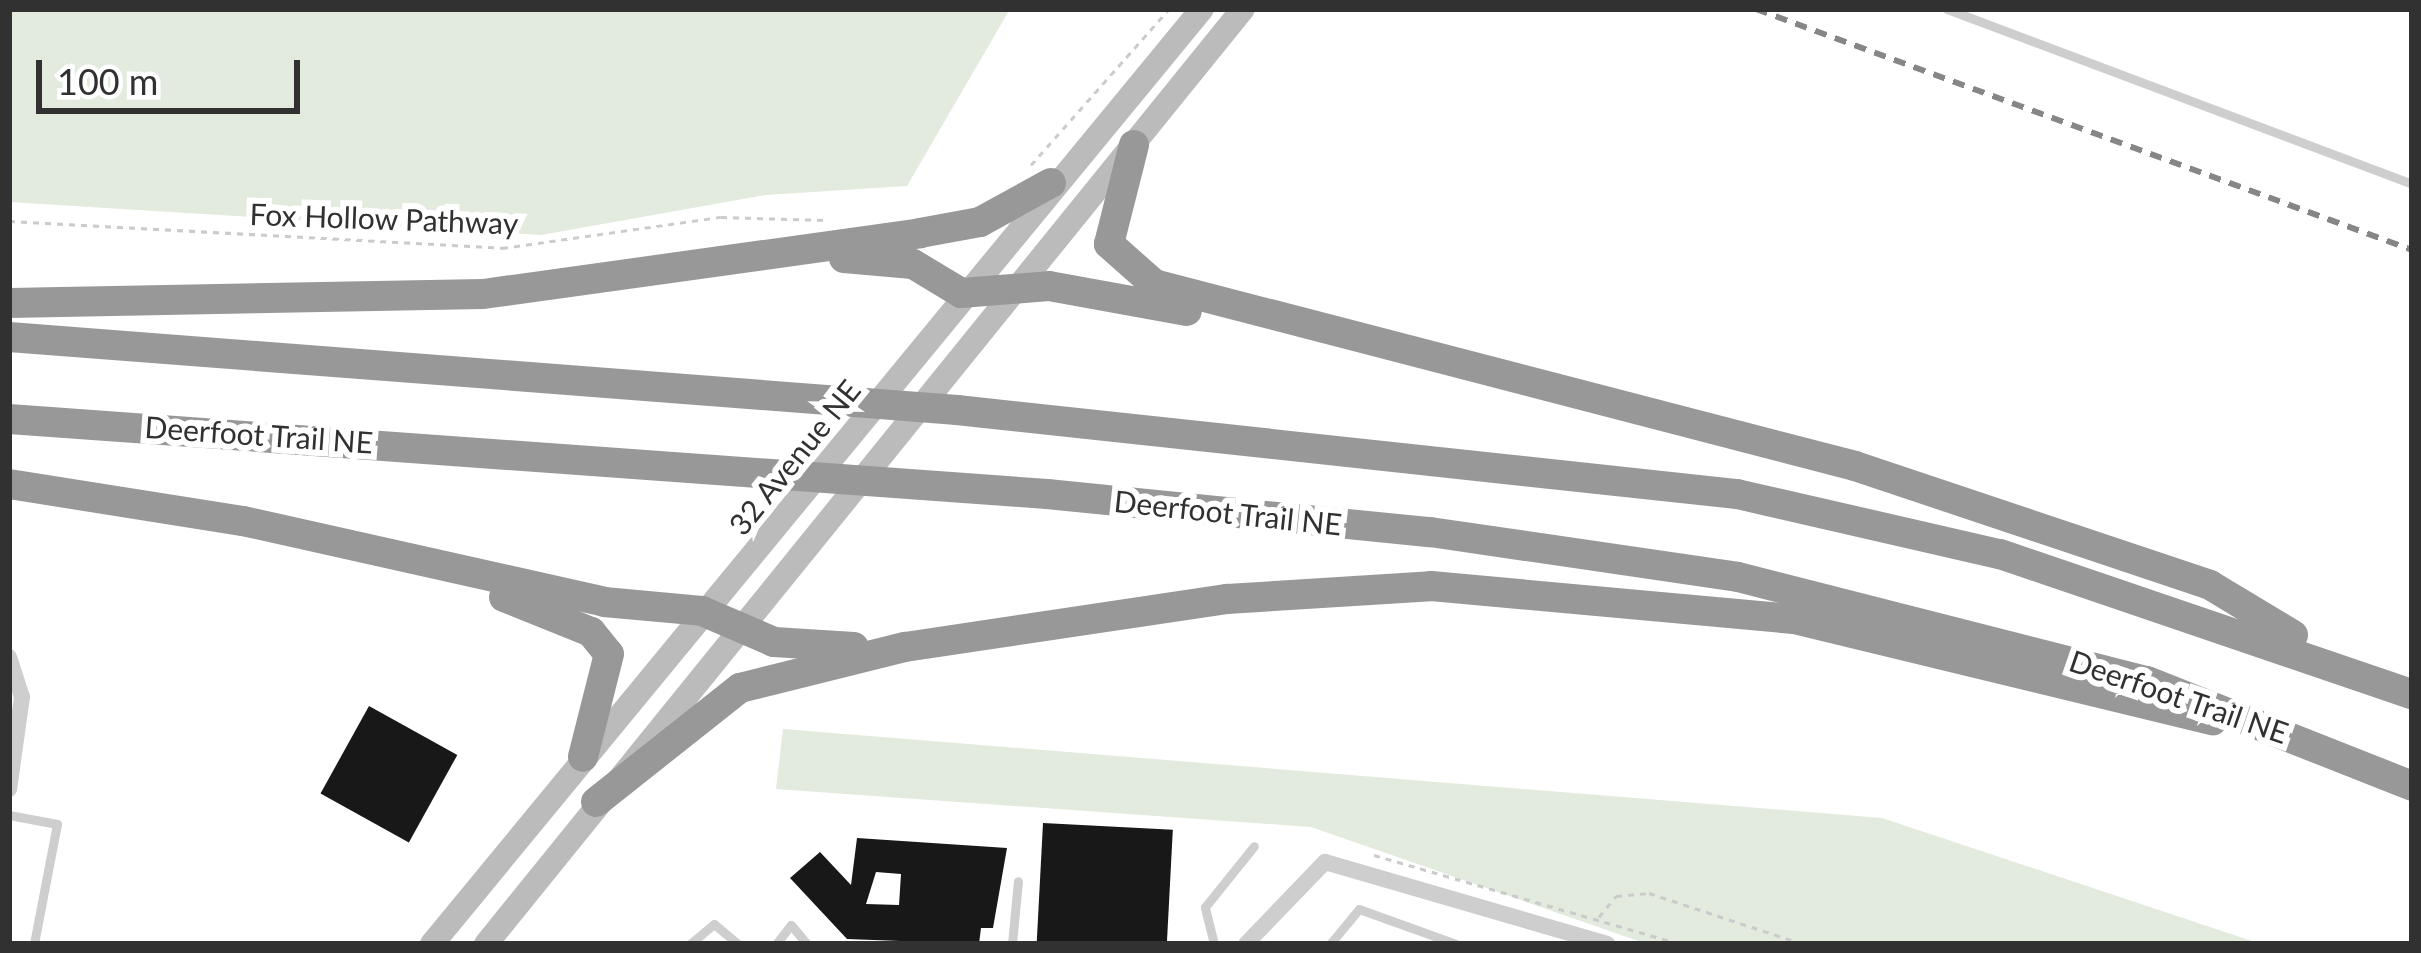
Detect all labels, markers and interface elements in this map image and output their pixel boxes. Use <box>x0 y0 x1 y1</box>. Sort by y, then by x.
scale bar <box>42 36 306 110</box>
text: 100 m <box>57 59 158 103</box>
street label: Fox Hollow Pathway <box>249 195 519 241</box>
street label: 32 Avenue NE <box>720 372 868 542</box>
street label: Deerfoot Trail NE <box>143 408 375 460</box>
street label: Deerfoot Trail NE <box>1112 482 1344 542</box>
street label: Deerfoot Trail NE <box>2065 642 2293 750</box>

